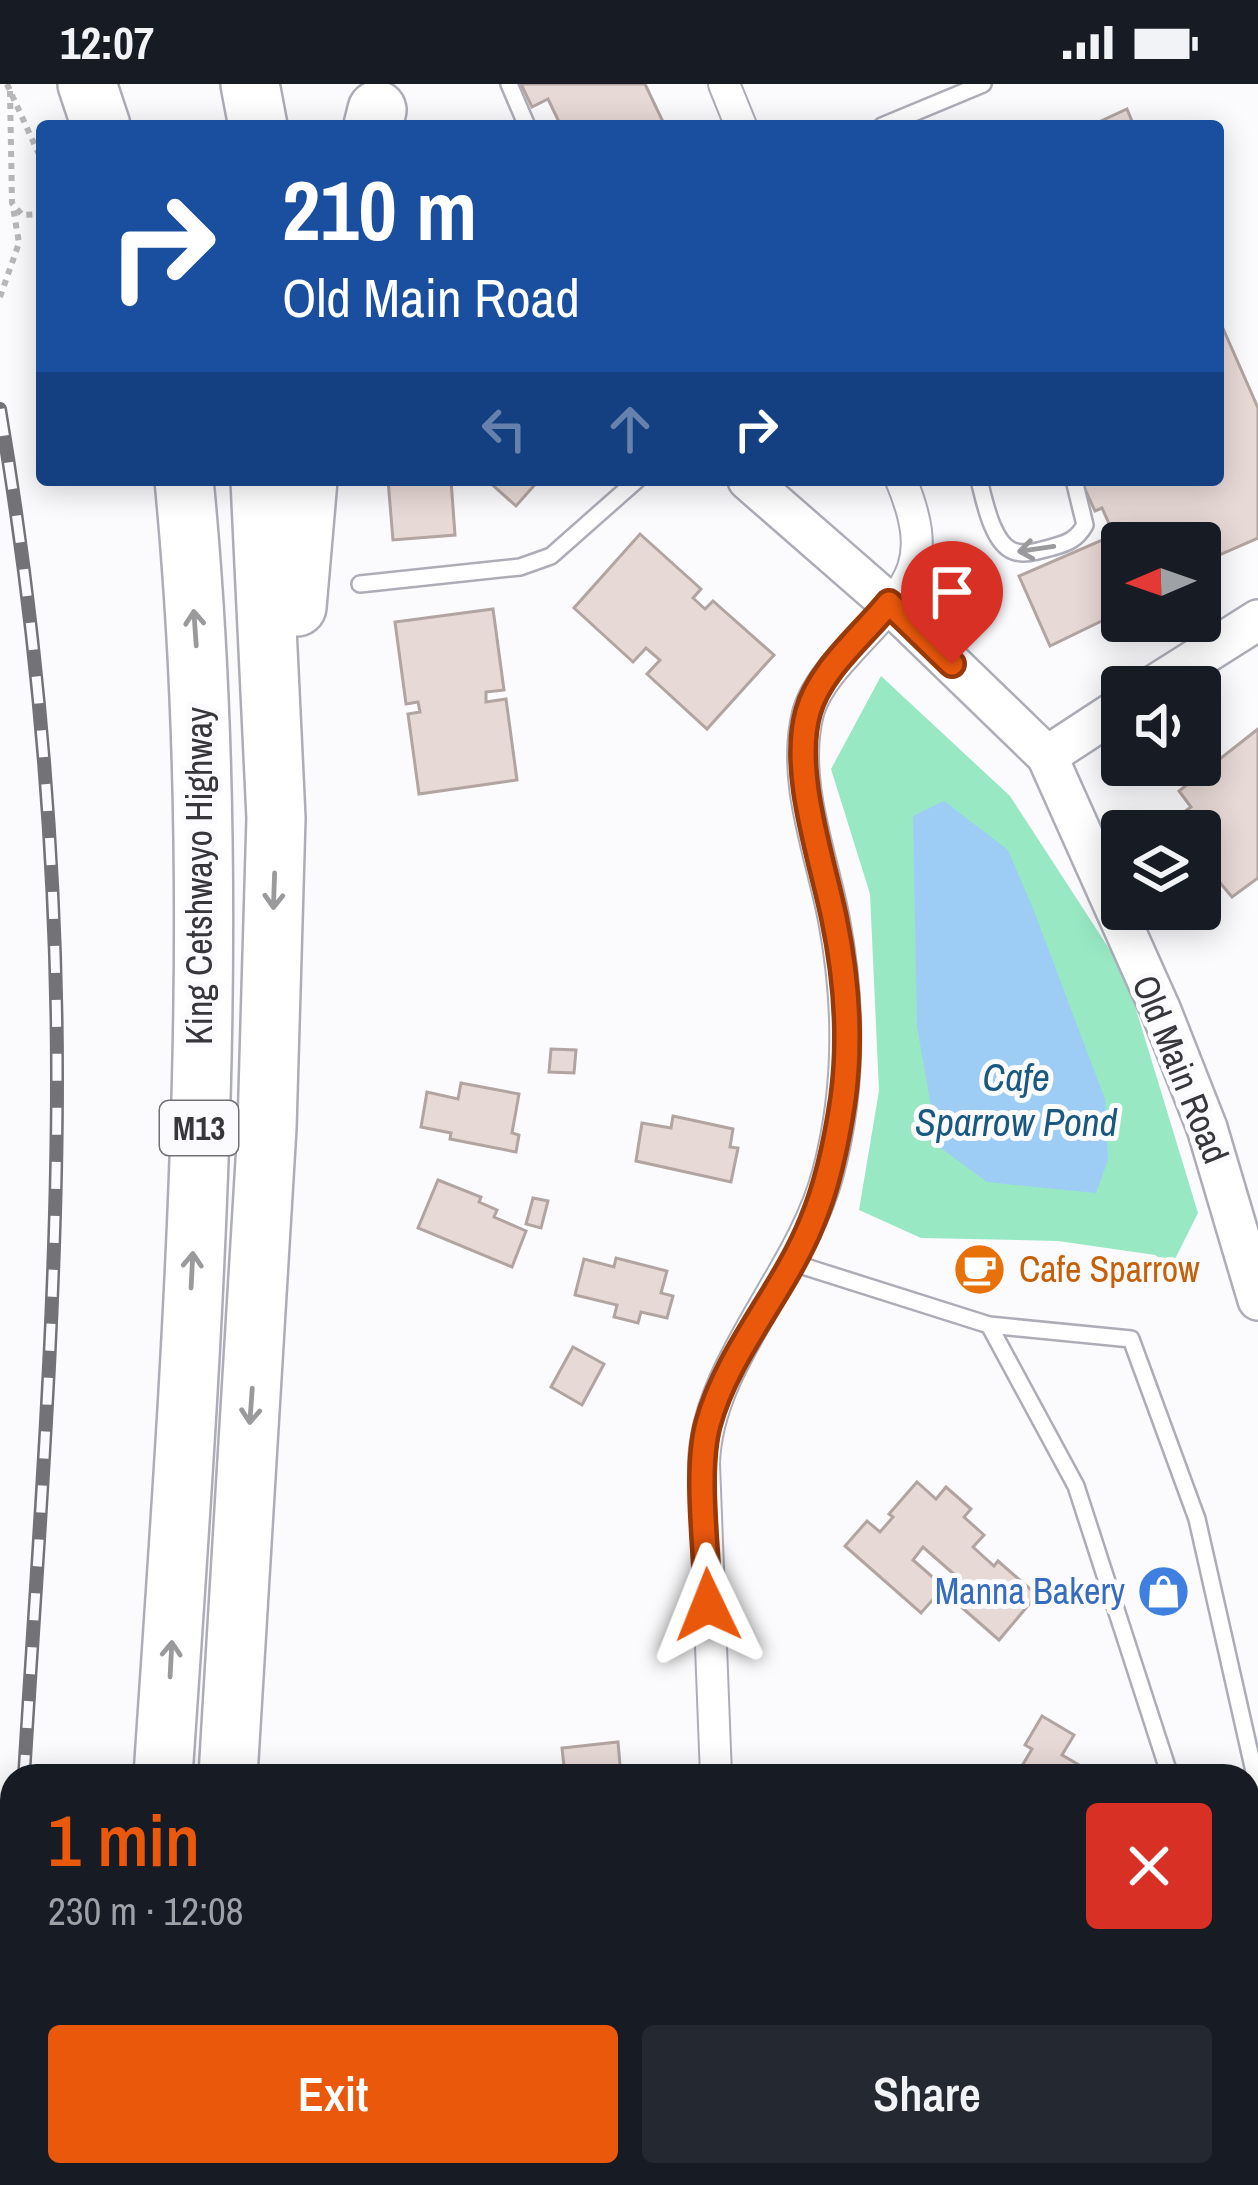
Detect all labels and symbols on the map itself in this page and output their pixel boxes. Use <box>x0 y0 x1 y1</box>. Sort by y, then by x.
north arrow <box>1101 522 1221 642</box>
one-way arrow <box>1017 538 1056 561</box>
pin <box>901 541 1003 664</box>
one-way arrow <box>183 609 206 648</box>
street label: King Cetshwayo Highway <box>175 707 223 1045</box>
one-way arrow <box>262 871 285 910</box>
street label: Old Main Road <box>1122 968 1240 1170</box>
water label: Cafe Sparrow Pond <box>915 1051 1118 1148</box>
road number: M13 <box>160 1101 238 1155</box>
cafe icon: Cafe Sparrow <box>952 1241 1008 1297</box>
place label: Cafe Sparrow <box>1019 1245 1200 1293</box>
one-way arrow <box>181 1251 204 1290</box>
one-way arrow <box>239 1386 262 1425</box>
position arrow <box>645 1542 771 1668</box>
shop icon: Manna Bakery <box>1136 1563 1192 1619</box>
place label: Manna Bakery <box>935 1567 1125 1615</box>
one-way arrow <box>159 1640 182 1679</box>

